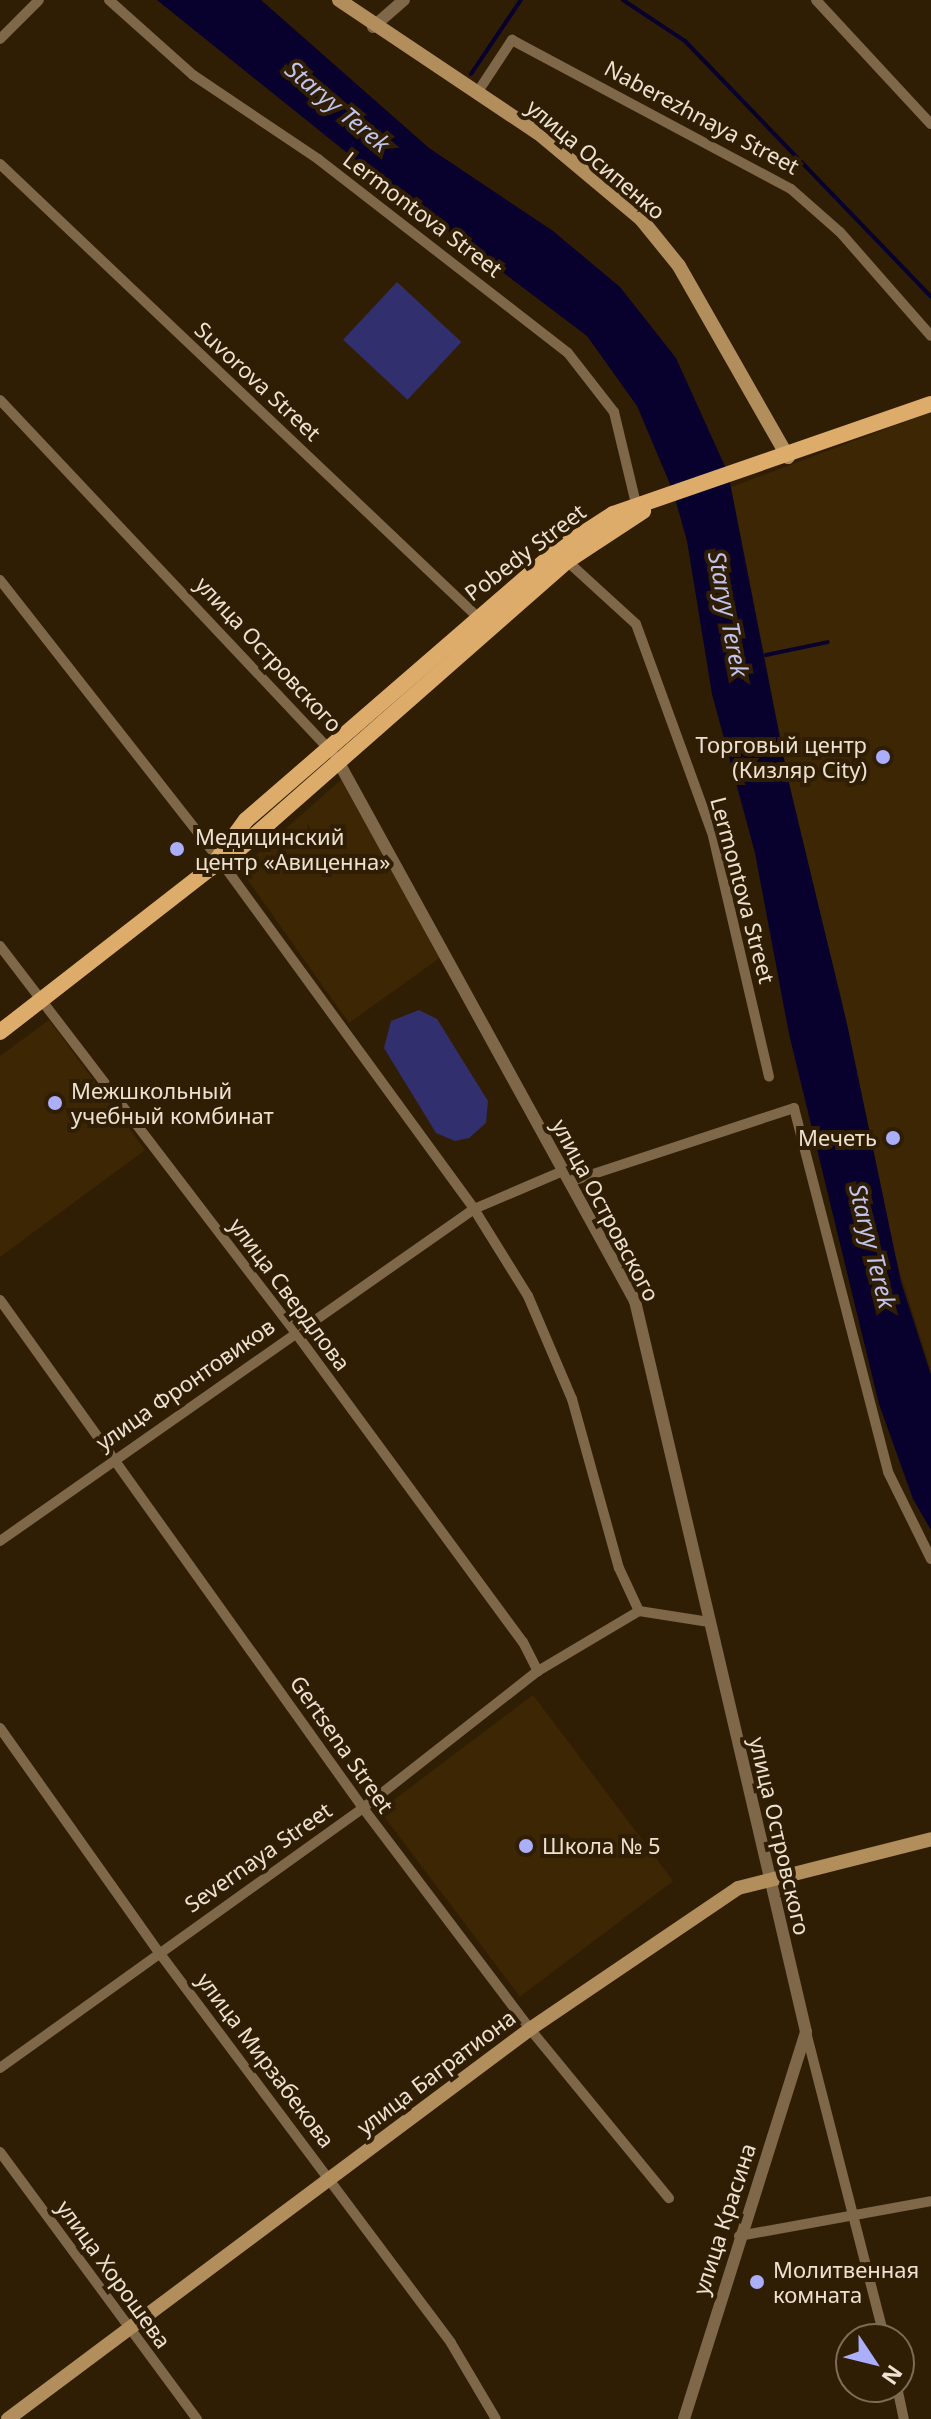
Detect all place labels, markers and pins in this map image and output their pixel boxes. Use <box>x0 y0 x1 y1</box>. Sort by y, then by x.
place label: Торговый центр (Кизляр City) <box>696 731 867 782</box>
marker: Торговый центр (Кизляр City) <box>874 748 892 766</box>
place label: Медицинский центр «Авиценна» <box>195 823 391 874</box>
marker: Медицинский центр «Авиценна» <box>166 838 188 860</box>
place label: Межшкольный учебный комбинат <box>71 1077 274 1128</box>
marker: Межшкольный учебный комбинат <box>46 1094 64 1112</box>
place label: Мечеть <box>798 1125 877 1151</box>
marker: Мечеть <box>884 1129 902 1147</box>
place label: Школа № 5 <box>542 1833 661 1859</box>
marker: Школа № 5 <box>517 1837 535 1855</box>
place label: Молитвенная комната <box>773 2256 919 2308</box>
marker: Молитвенная комната <box>748 2273 766 2291</box>

